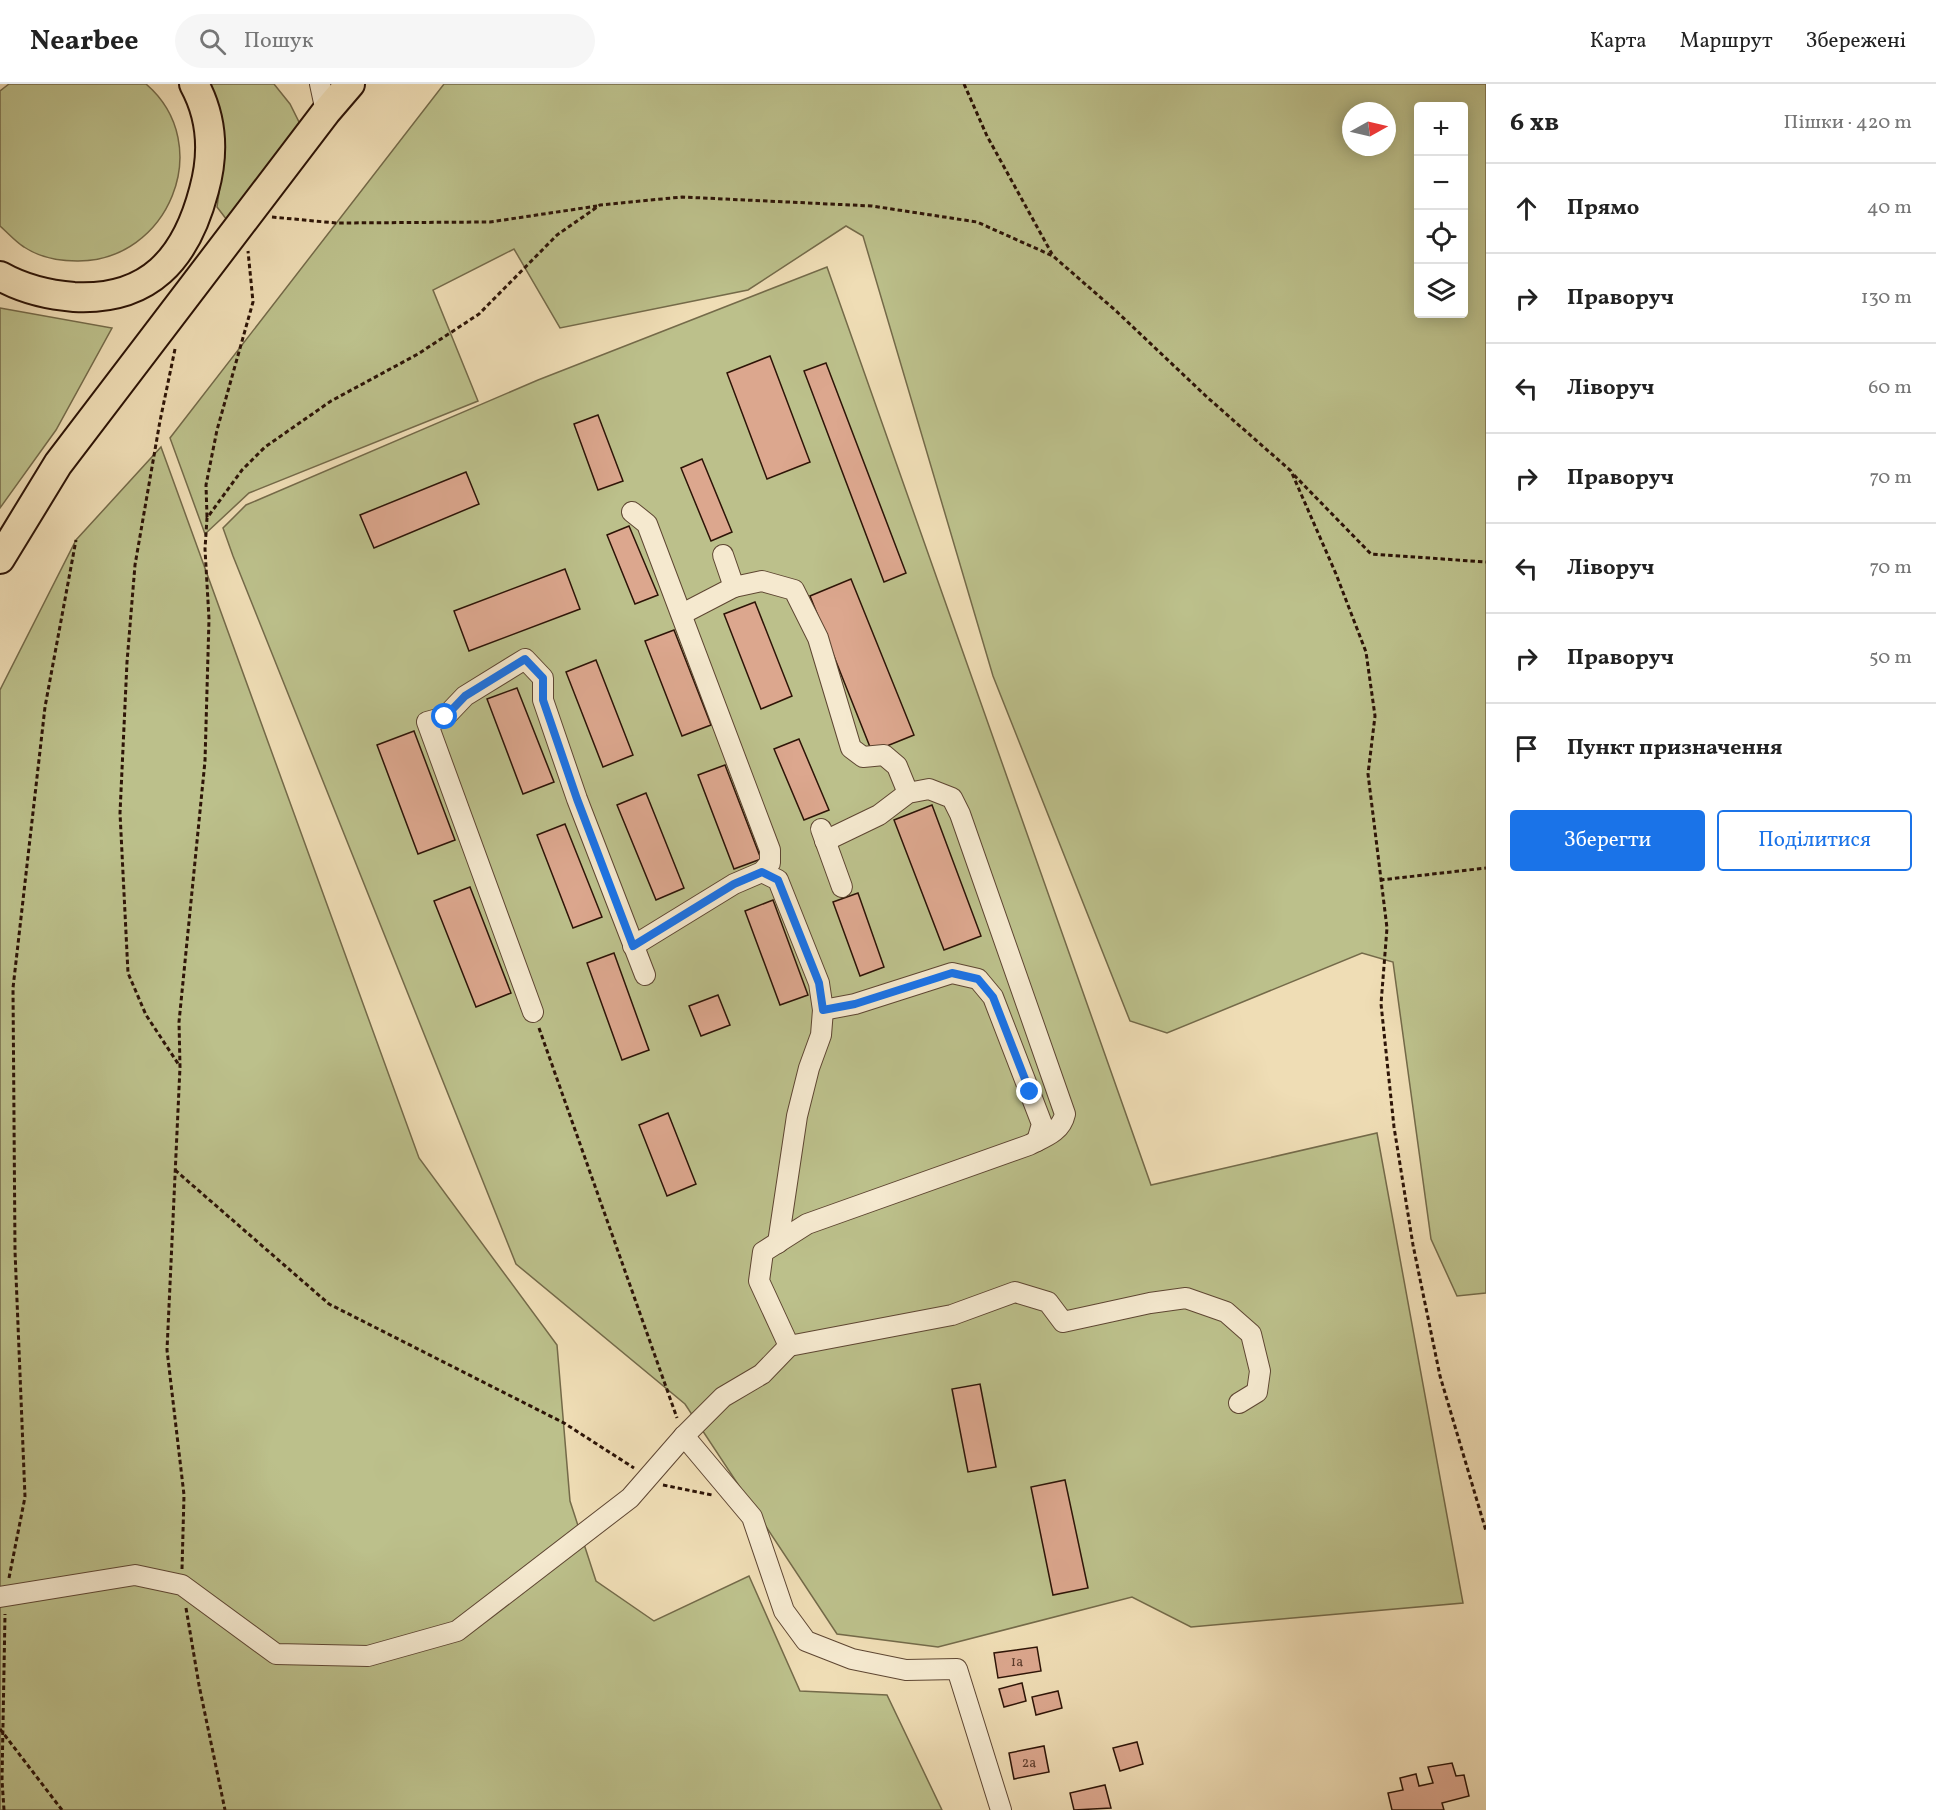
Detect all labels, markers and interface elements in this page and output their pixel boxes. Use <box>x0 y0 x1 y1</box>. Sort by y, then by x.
search box <box>175 14 595 68</box>
text: Nearbee <box>30 22 139 61</box>
icon: search <box>196 25 229 58</box>
text: Пошук <box>244 26 313 57</box>
text: Карта <box>1590 27 1647 56</box>
text: Маршрут <box>1680 27 1773 56</box>
text: Збережені <box>1806 27 1906 56</box>
north arrow <box>1342 102 1396 156</box>
map controls <box>1414 102 1468 318</box>
button: + <box>1414 102 1468 156</box>
text: 6 хв <box>1510 105 1559 141</box>
text: Пішки · 420 m <box>1784 109 1912 137</box>
button: − <box>1414 156 1468 210</box>
icon: ahead <box>1510 192 1543 225</box>
text: Прямо <box>1567 193 1639 224</box>
text: 40 m <box>1867 194 1912 222</box>
button: locate <box>1414 210 1468 264</box>
button: layers <box>1414 264 1468 318</box>
icon: right <box>1510 282 1543 315</box>
text: Праворуч <box>1567 283 1674 314</box>
text: 130 m <box>1861 284 1912 312</box>
icon: left <box>1510 372 1543 405</box>
text: Ліворуч <box>1567 373 1654 404</box>
text: 60 m <box>1868 374 1912 402</box>
icon: right <box>1510 462 1543 495</box>
text: Праворуч <box>1567 463 1674 494</box>
text: 70 m <box>1869 464 1912 492</box>
icon: left <box>1510 552 1543 585</box>
text: Ліворуч <box>1567 553 1654 584</box>
text: 70 m <box>1869 554 1912 582</box>
icon: right <box>1510 642 1543 675</box>
text: Праворуч <box>1567 643 1674 674</box>
text: 50 m <box>1869 644 1912 672</box>
route start <box>431 703 457 729</box>
icon: arrive <box>1510 732 1543 765</box>
text: Пункт призначення <box>1567 733 1783 764</box>
button: Зберегти <box>1510 810 1705 871</box>
button: Поділитися <box>1717 810 1912 871</box>
route end <box>1016 1078 1042 1104</box>
house number: 1а <box>1011 1653 1023 1672</box>
house number: 2а <box>1022 1754 1036 1773</box>

